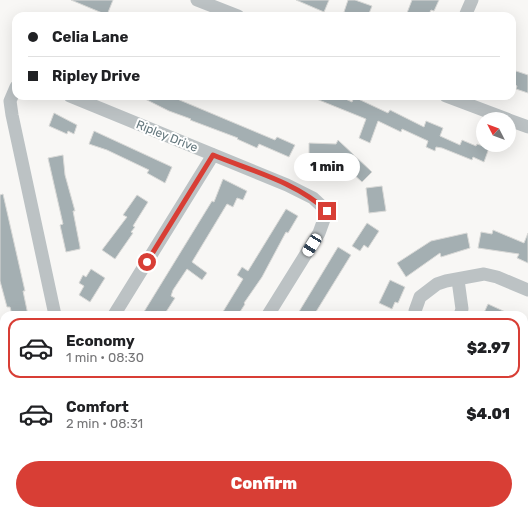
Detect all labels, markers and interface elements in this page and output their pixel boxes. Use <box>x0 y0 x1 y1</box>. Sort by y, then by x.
text: Celia Lane <box>52 28 128 46</box>
text: Ripley Drive <box>52 67 140 85</box>
north arrow <box>476 112 516 152</box>
map controls <box>476 112 516 152</box>
street label: Ripley Drive <box>134 117 200 155</box>
callout: 1 min <box>294 153 360 181</box>
text: 1 min <box>310 159 344 174</box>
route end <box>318 202 336 220</box>
car <box>301 232 323 258</box>
route start <box>138 253 156 271</box>
icon: car <box>18 330 54 366</box>
text: Economy <box>66 332 135 350</box>
text: $2.97 <box>467 339 510 357</box>
text: 1 min · 08:30 <box>66 350 144 365</box>
icon: car <box>18 396 54 432</box>
text: Comfort <box>66 398 129 416</box>
text: $4.01 <box>466 405 510 423</box>
text: 2 min · 08:31 <box>66 416 143 431</box>
button: Confirm <box>16 461 512 507</box>

